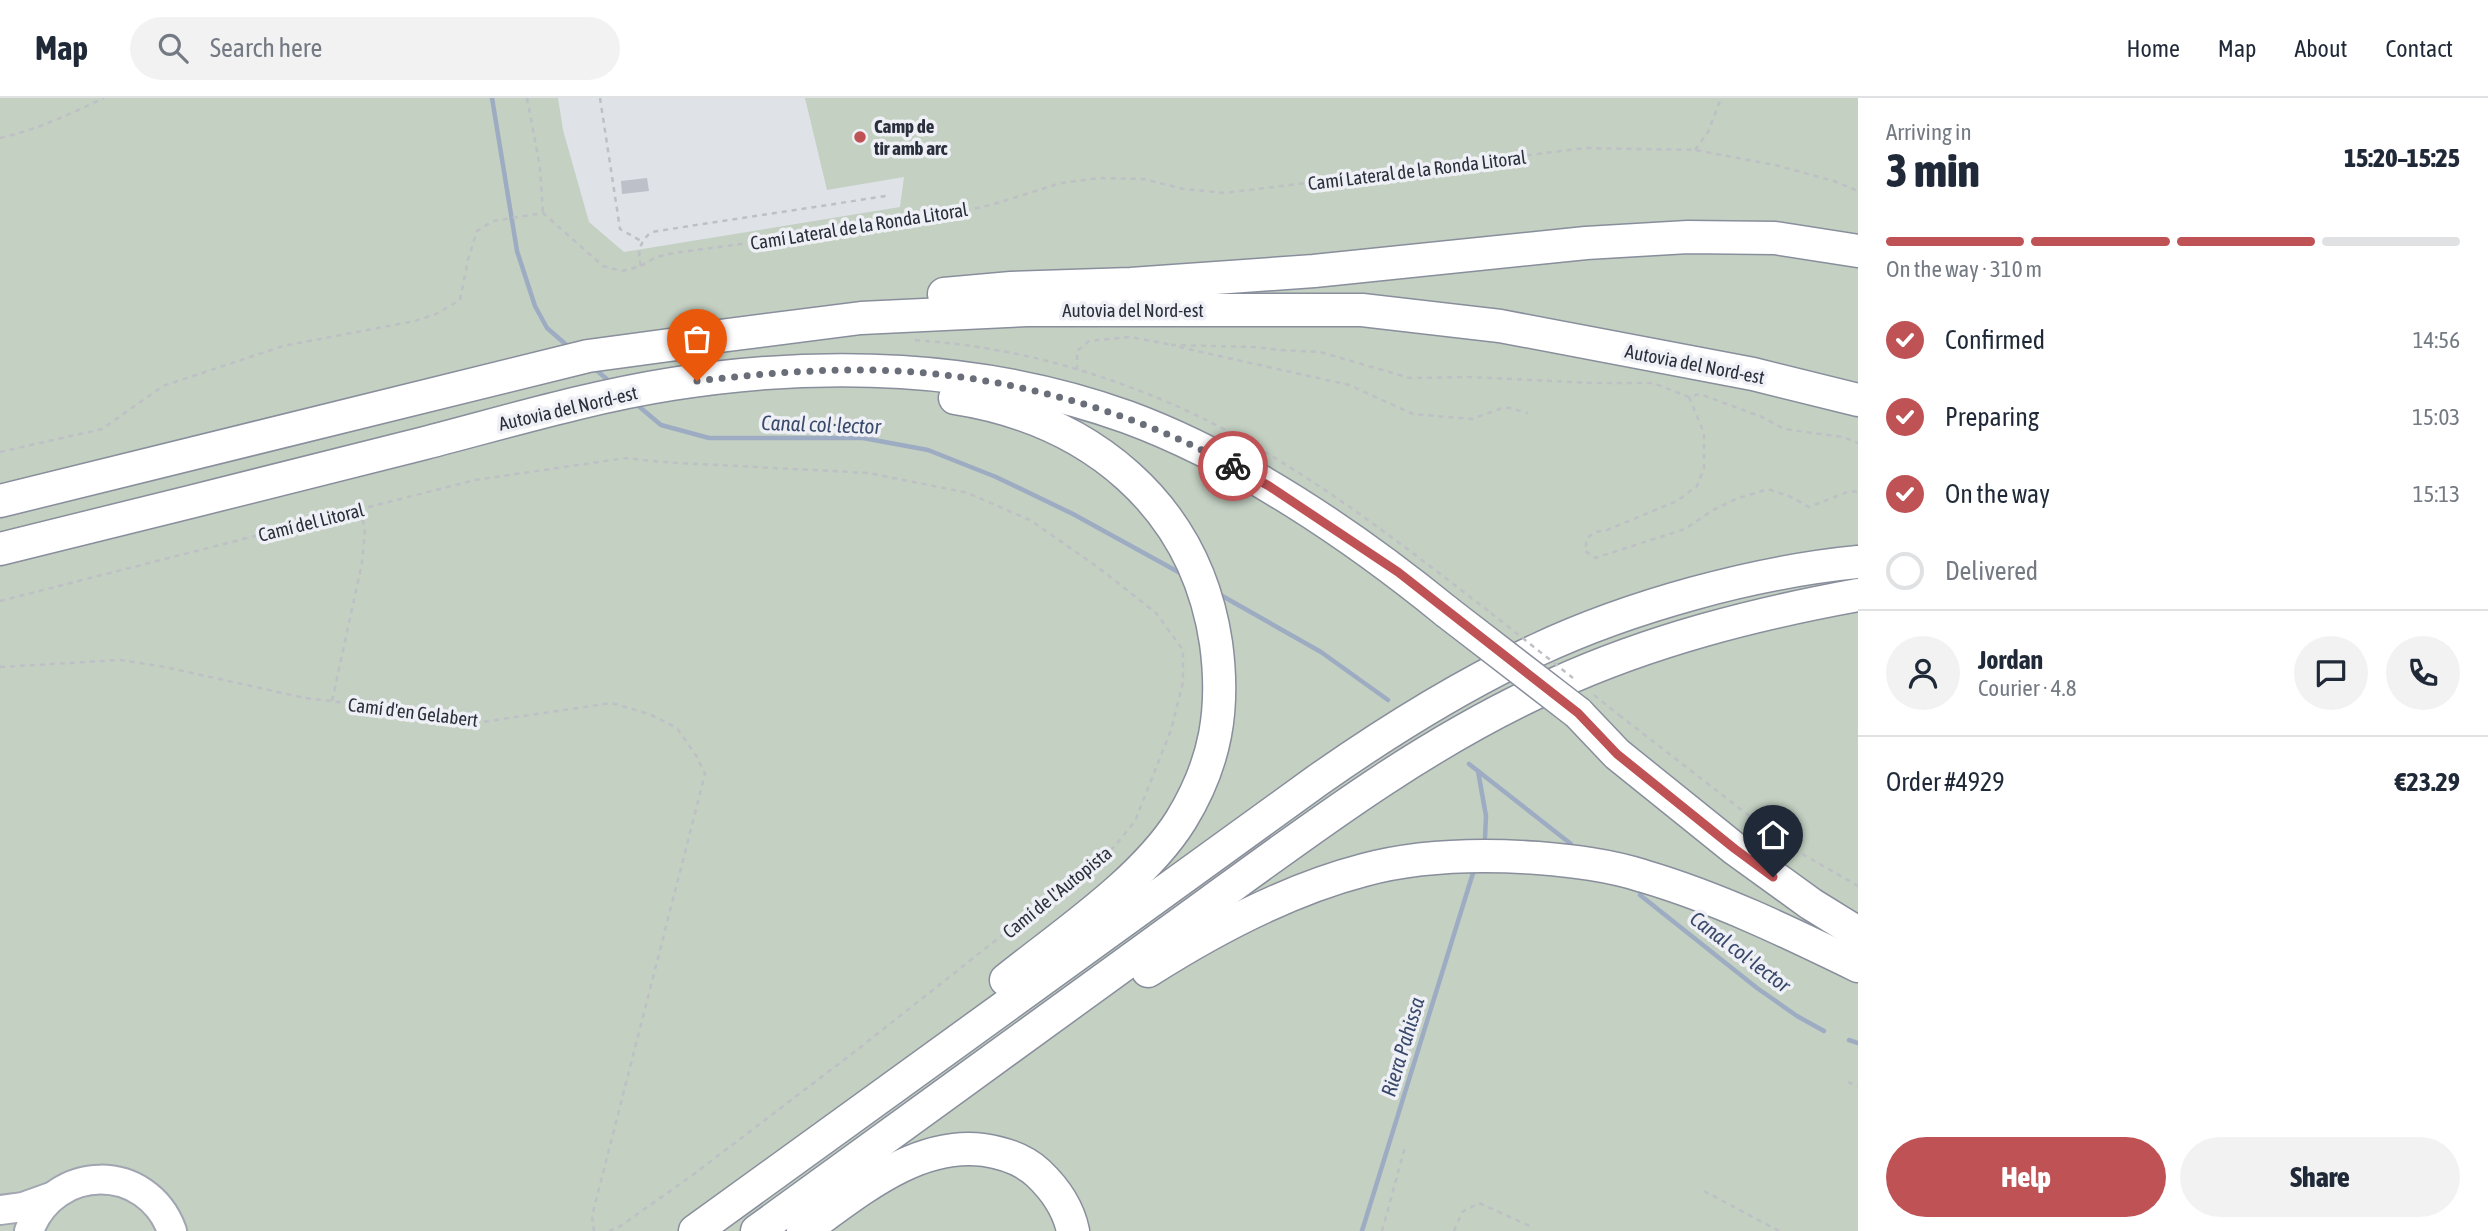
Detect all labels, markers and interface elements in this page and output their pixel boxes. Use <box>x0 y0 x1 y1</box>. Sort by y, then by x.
search box <box>130 17 620 80</box>
text: Map <box>35 29 88 67</box>
icon: search <box>154 29 192 67</box>
text: Search here <box>210 33 322 63</box>
text: Home <box>2126 35 2180 62</box>
text: Map <box>2218 35 2256 62</box>
text: About <box>2294 35 2347 62</box>
text: Contact <box>2385 35 2453 62</box>
place label: Camp de tir amb arc <box>873 115 948 159</box>
text: Arriving in <box>1886 119 1972 145</box>
marker: Camp de tir amb arc <box>852 129 868 145</box>
text: 15:20–15:25 <box>2344 143 2460 173</box>
text: 3 min <box>1886 144 1980 197</box>
street label: Camí Lateral de la Ronda Litoral <box>1307 146 1527 194</box>
street label: Camí Lateral de la Ronda Litoral <box>749 198 969 254</box>
text: On the way · 310 m <box>1886 256 2042 282</box>
street label: Autovia del Nord-est <box>1062 299 1204 321</box>
pin <box>667 309 727 381</box>
icon: bag <box>678 320 716 358</box>
icon: check <box>1886 321 1924 359</box>
text: Confirmed <box>1945 325 2045 355</box>
text: 14:56 <box>2413 327 2460 353</box>
street label: Autovia del Nord-est <box>1623 340 1767 388</box>
street label: Autovia del Nord-est <box>496 381 640 435</box>
icon: check <box>1886 398 1924 436</box>
text: Preparing <box>1945 402 2039 432</box>
text: 15:03 <box>2412 404 2460 430</box>
water label: Canal col·lector <box>761 410 882 438</box>
courier <box>1198 431 1268 501</box>
icon: bike <box>1214 447 1252 485</box>
icon: check <box>1886 475 1924 513</box>
text: On the way <box>1945 479 2050 509</box>
text: 15:13 <box>2413 481 2460 507</box>
street label: Camí del Litoral <box>256 498 366 546</box>
text: Delivered <box>1945 556 2038 586</box>
button: person <box>1886 636 1960 710</box>
button: chat <box>2294 636 2368 710</box>
button: phone <box>2386 636 2460 710</box>
text: Jordan <box>1978 645 2043 675</box>
text: Courier · 4.8 <box>1978 675 2077 701</box>
street label: Camí d'en Gelabert <box>347 693 479 731</box>
text: Order #4929 <box>1886 767 2005 797</box>
text: €23.29 <box>2395 767 2460 797</box>
pin <box>1743 805 1803 877</box>
icon: home <box>1754 816 1792 854</box>
street label: Camí de l'Autopista <box>998 841 1116 943</box>
water label: Canal col·lector <box>1686 906 1796 997</box>
water label: Riera Pahissa <box>1376 994 1429 1099</box>
button: Help <box>1886 1137 2166 1217</box>
button: Share <box>2180 1137 2460 1217</box>

